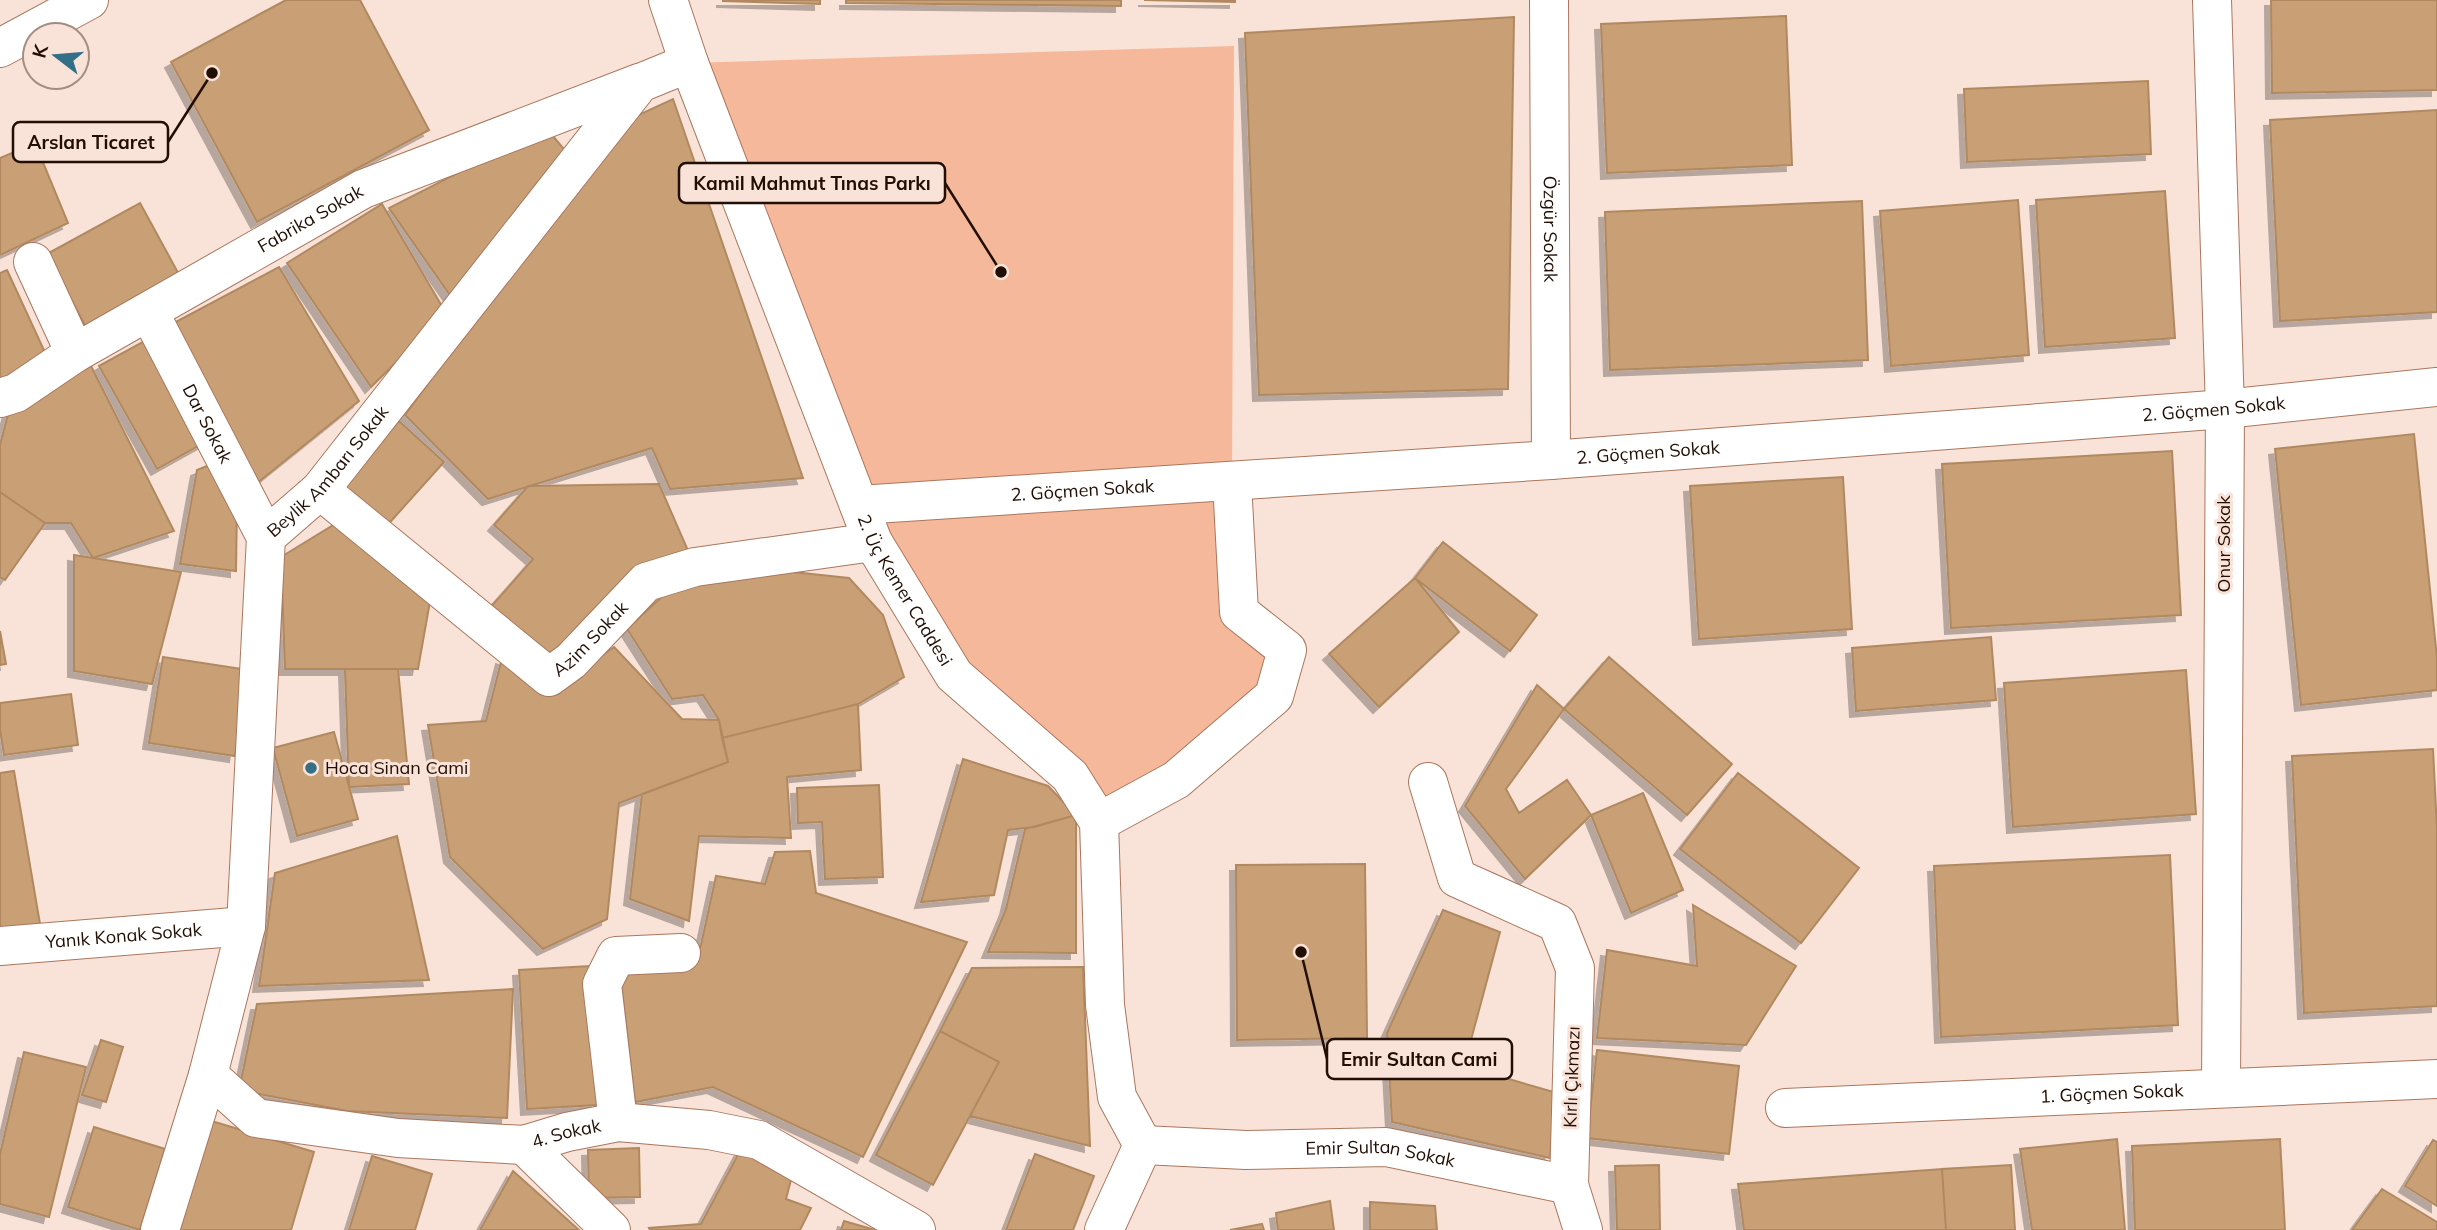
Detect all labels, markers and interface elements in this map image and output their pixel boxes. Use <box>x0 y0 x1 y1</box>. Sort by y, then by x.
north arrow <box>21 21 91 91</box>
text: K <box>26 41 53 61</box>
callout: Arslan Ticaret <box>13 122 168 162</box>
text: Arslan Ticaret <box>27 130 155 154</box>
callout: Kamil Mahmut Tınas Parkı <box>679 163 945 203</box>
text: Kamil Mahmut Tınas Parkı <box>693 171 931 195</box>
street label: Özgür Sokak <box>1539 176 1562 283</box>
street label: Fabrika Sokak <box>253 179 368 258</box>
street label: Dar Sokak <box>177 380 238 468</box>
street label: 2. Göçmen Sokak <box>2141 391 2287 426</box>
street label: Beylik Ambarı Sokak <box>262 400 394 542</box>
street label: 2. Göçmen Sokak <box>1576 435 1721 469</box>
street label: 2. Göçmen Sokak <box>1010 474 1156 506</box>
street label: Onur Sokak <box>2212 495 2235 592</box>
street label: 2. Üç Kemer Caddesi <box>853 511 958 670</box>
street label: Azim Sokak <box>548 595 633 682</box>
place label: Hoca Sinan Cami <box>325 756 468 779</box>
marker: Hoca Sinan Cami <box>303 760 319 776</box>
street label: Yanık Konak Sokak <box>43 918 203 953</box>
street label: Kırlı Çıkmazı <box>1558 1026 1585 1128</box>
callout: Emir Sultan Cami <box>1327 1039 1512 1079</box>
text: Emir Sultan Cami <box>1341 1047 1497 1071</box>
street label: 1. Göçmen Sokak <box>2039 1078 2185 1108</box>
street label: 4. Sokak <box>529 1113 603 1153</box>
street label: Emir Sultan Sokak <box>1305 1135 1458 1172</box>

